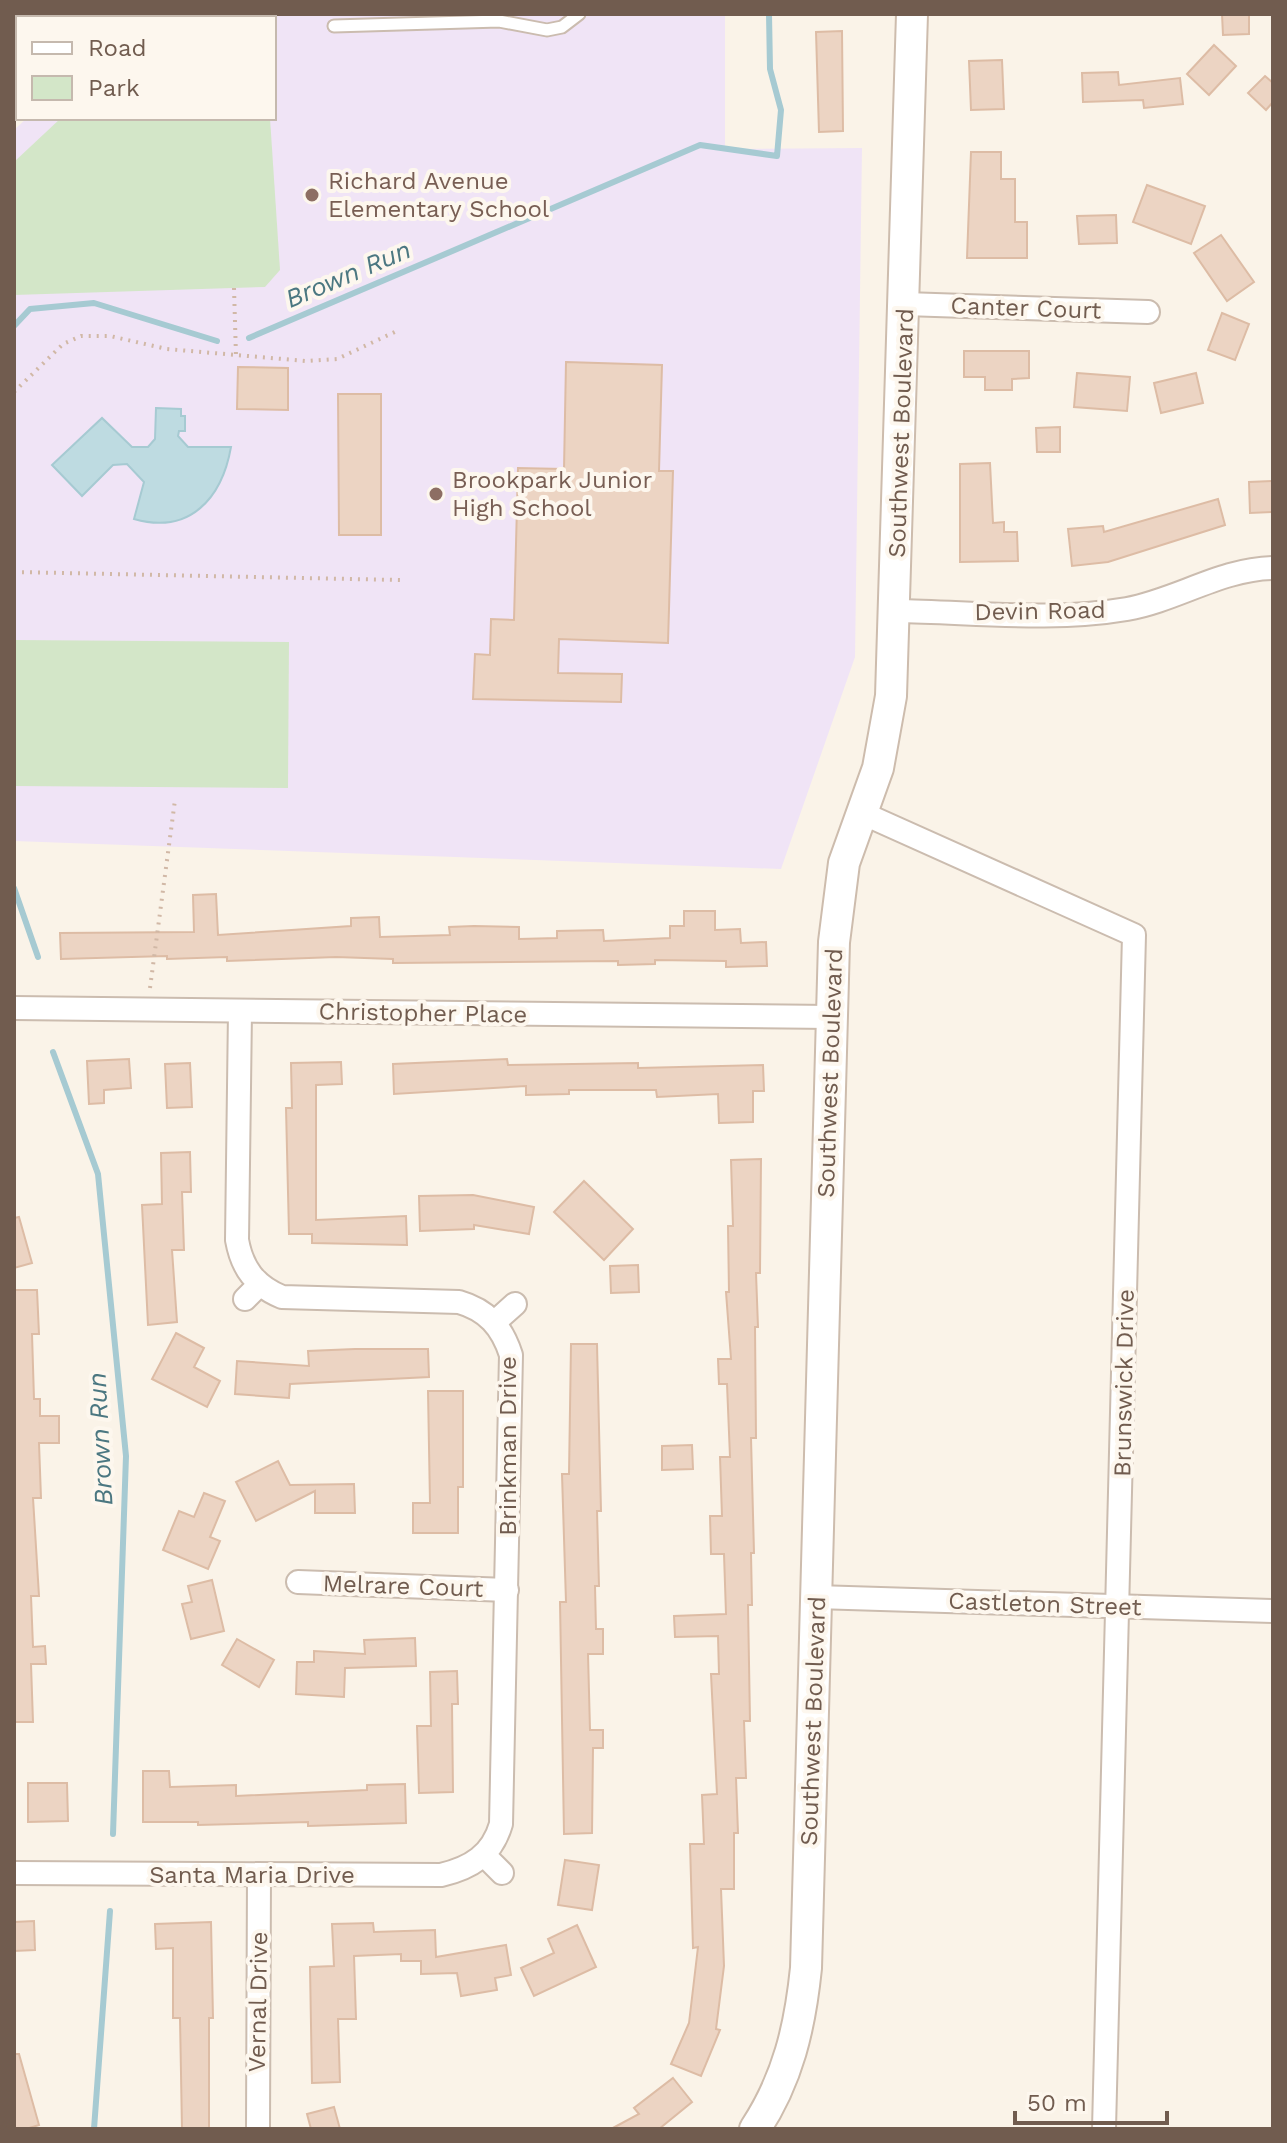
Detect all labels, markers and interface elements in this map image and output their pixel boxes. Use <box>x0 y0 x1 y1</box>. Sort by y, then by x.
legend <box>16 16 276 120</box>
text: Road <box>88 34 147 62</box>
text: Park <box>88 74 140 102</box>
place label: Richard Avenue Elementary School <box>328 167 550 223</box>
marker: Richard Avenue Elementary School <box>303 186 321 204</box>
water label: Brown Run <box>281 234 415 314</box>
street label: Canter Court <box>950 291 1102 325</box>
street label: Southwest Boulevard <box>883 308 919 558</box>
place label: Brookpark Junior High School <box>452 466 652 522</box>
marker: Brookpark Junior High School <box>427 485 445 503</box>
street label: Devin Road <box>974 596 1106 626</box>
street label: Southwest Boulevard <box>812 948 848 1198</box>
street label: Christopher Place <box>318 997 528 1029</box>
street label: Brunswick Drive <box>1108 1289 1140 1477</box>
street label: Brinkman Drive <box>494 1356 522 1536</box>
water label: Brown Run <box>82 1372 118 1506</box>
street label: Melrare Court <box>322 1569 484 1603</box>
street label: Castleton Street <box>948 1587 1142 1621</box>
street label: Southwest Boulevard <box>795 1596 831 1846</box>
street label: Santa Maria Drive <box>149 1861 355 1889</box>
street label: Vernal Drive <box>243 1931 273 2073</box>
scale bar <box>1015 2075 1167 2125</box>
text: 50 m <box>1027 2089 1087 2117</box>

